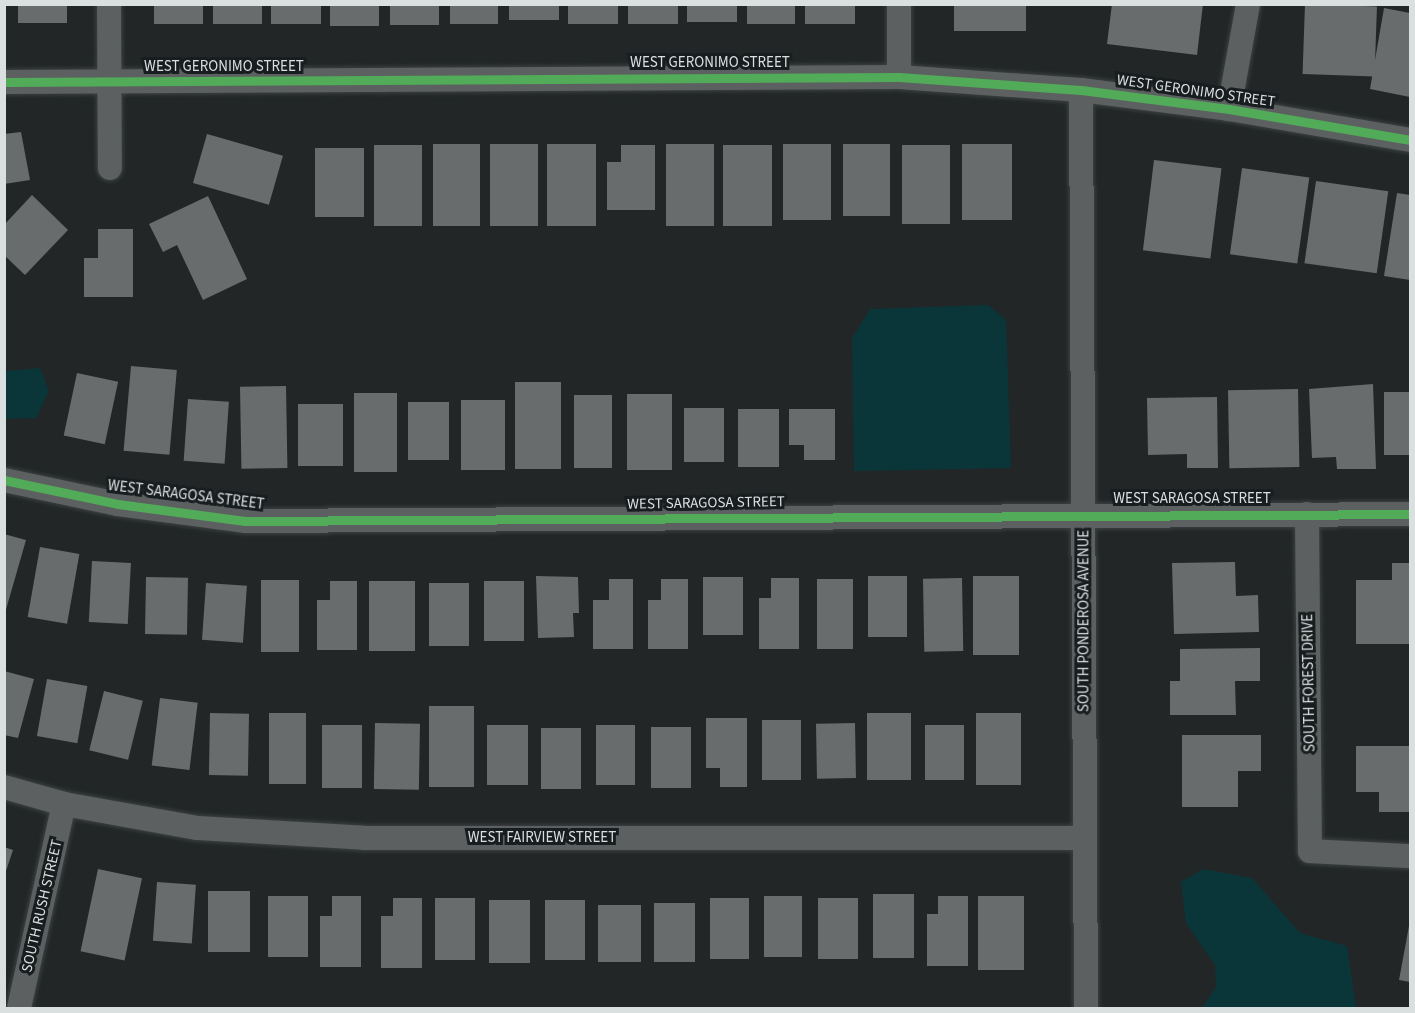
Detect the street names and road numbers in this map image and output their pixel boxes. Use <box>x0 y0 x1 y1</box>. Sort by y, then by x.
street label: WEST GERONIMO STREET <box>630 54 790 72</box>
street label: WEST GERONIMO STREET <box>144 58 304 76</box>
street label: WEST GERONIMO STREET <box>1116 71 1276 111</box>
street label: WEST SARAGOSA STREET <box>107 476 265 514</box>
street label: WEST SARAGOSA STREET <box>1113 490 1271 508</box>
street label: WEST SARAGOSA STREET <box>627 493 785 513</box>
street label: SOUTH PONDEROSA AVENUE <box>1075 530 1093 712</box>
street label: SOUTH FOREST DRIVE <box>1299 614 1319 752</box>
street label: WEST FAIRVIEW STREET <box>468 829 616 847</box>
street label: SOUTH RUSH STREET <box>18 838 66 974</box>

